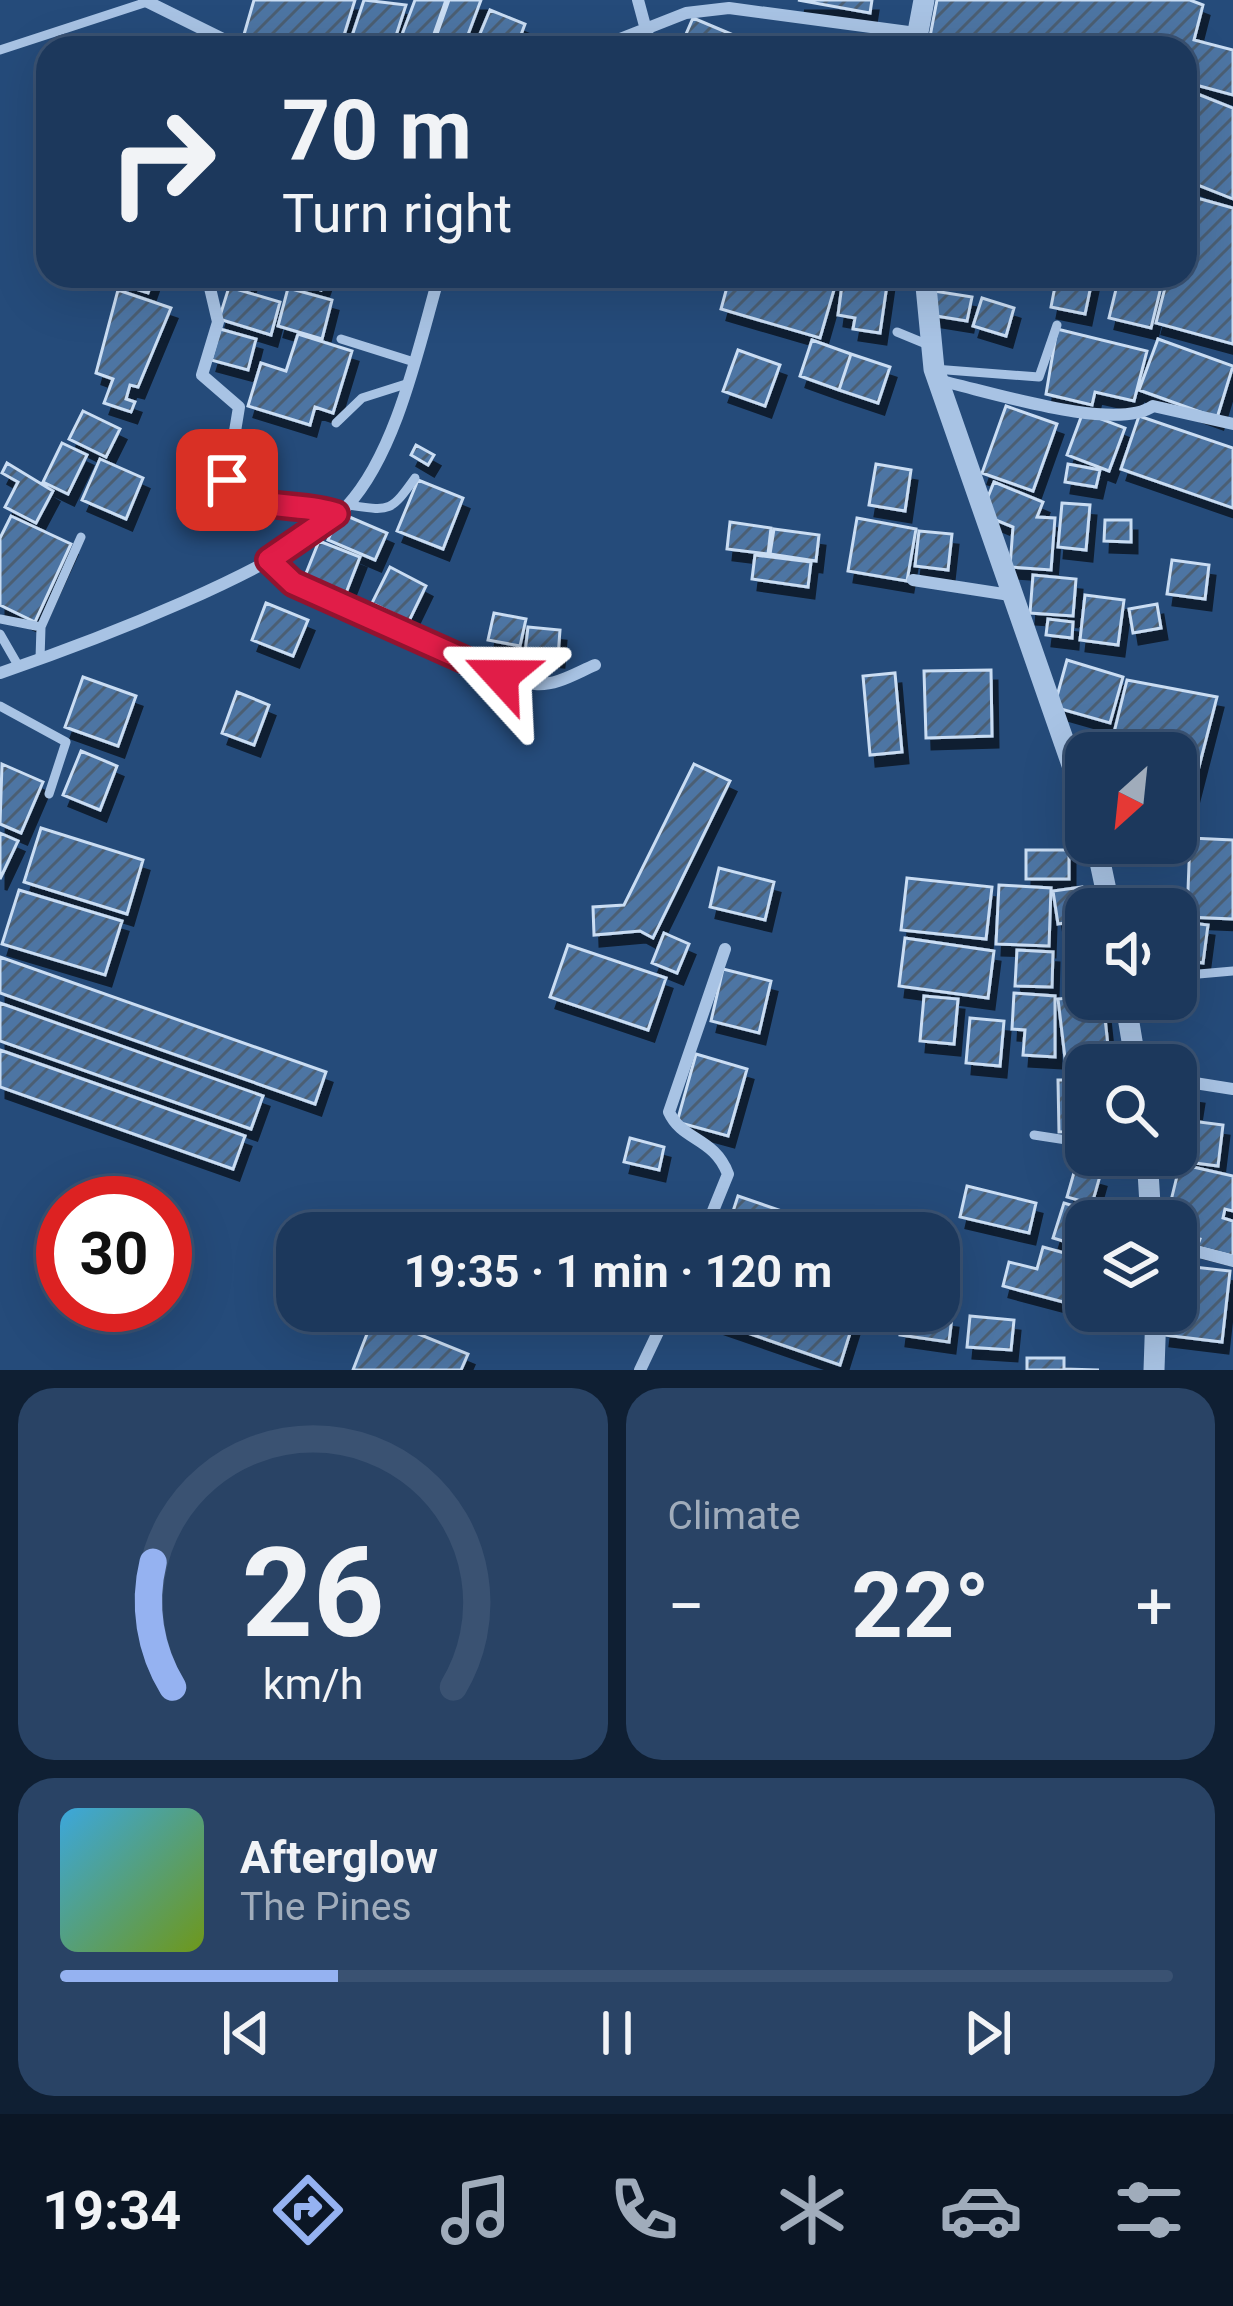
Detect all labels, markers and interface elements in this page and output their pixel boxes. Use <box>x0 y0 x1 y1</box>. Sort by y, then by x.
text: 70 m <box>282 81 472 180</box>
icon: right <box>84 84 240 240</box>
text: Turn right <box>282 182 512 245</box>
pin <box>176 429 278 531</box>
icon: arrive <box>194 447 260 513</box>
position arrow <box>438 613 564 739</box>
north arrow <box>1065 732 1197 864</box>
map controls <box>1065 732 1197 1332</box>
button: sound <box>1065 888 1197 1020</box>
button: search <box>1065 1044 1197 1176</box>
speed limit sign: 30 <box>36 1176 192 1332</box>
button: layers <box>1065 1200 1197 1332</box>
text: 19:35 · 1 min · 120 m <box>404 1245 832 1298</box>
text: Climate <box>668 1493 801 1539</box>
text: 26 <box>241 1520 384 1666</box>
text: 22° <box>851 1554 990 1659</box>
text: − <box>668 1568 705 1645</box>
text: + <box>1136 1568 1173 1645</box>
text: km/h <box>262 1659 363 1709</box>
text: Afterglow <box>240 1831 438 1884</box>
text: The Pines <box>240 1884 412 1930</box>
icon: previous <box>213 2000 279 2066</box>
icon: pause <box>584 2000 650 2066</box>
icon: next <box>955 2000 1021 2066</box>
icon: directions <box>266 2168 350 2252</box>
icon: music <box>434 2168 518 2252</box>
icon: phone <box>602 2168 686 2252</box>
icon: climate <box>770 2168 854 2252</box>
icon: car <box>939 2168 1023 2252</box>
icon: filters <box>1107 2168 1191 2252</box>
text: 19:34 <box>42 2179 181 2242</box>

